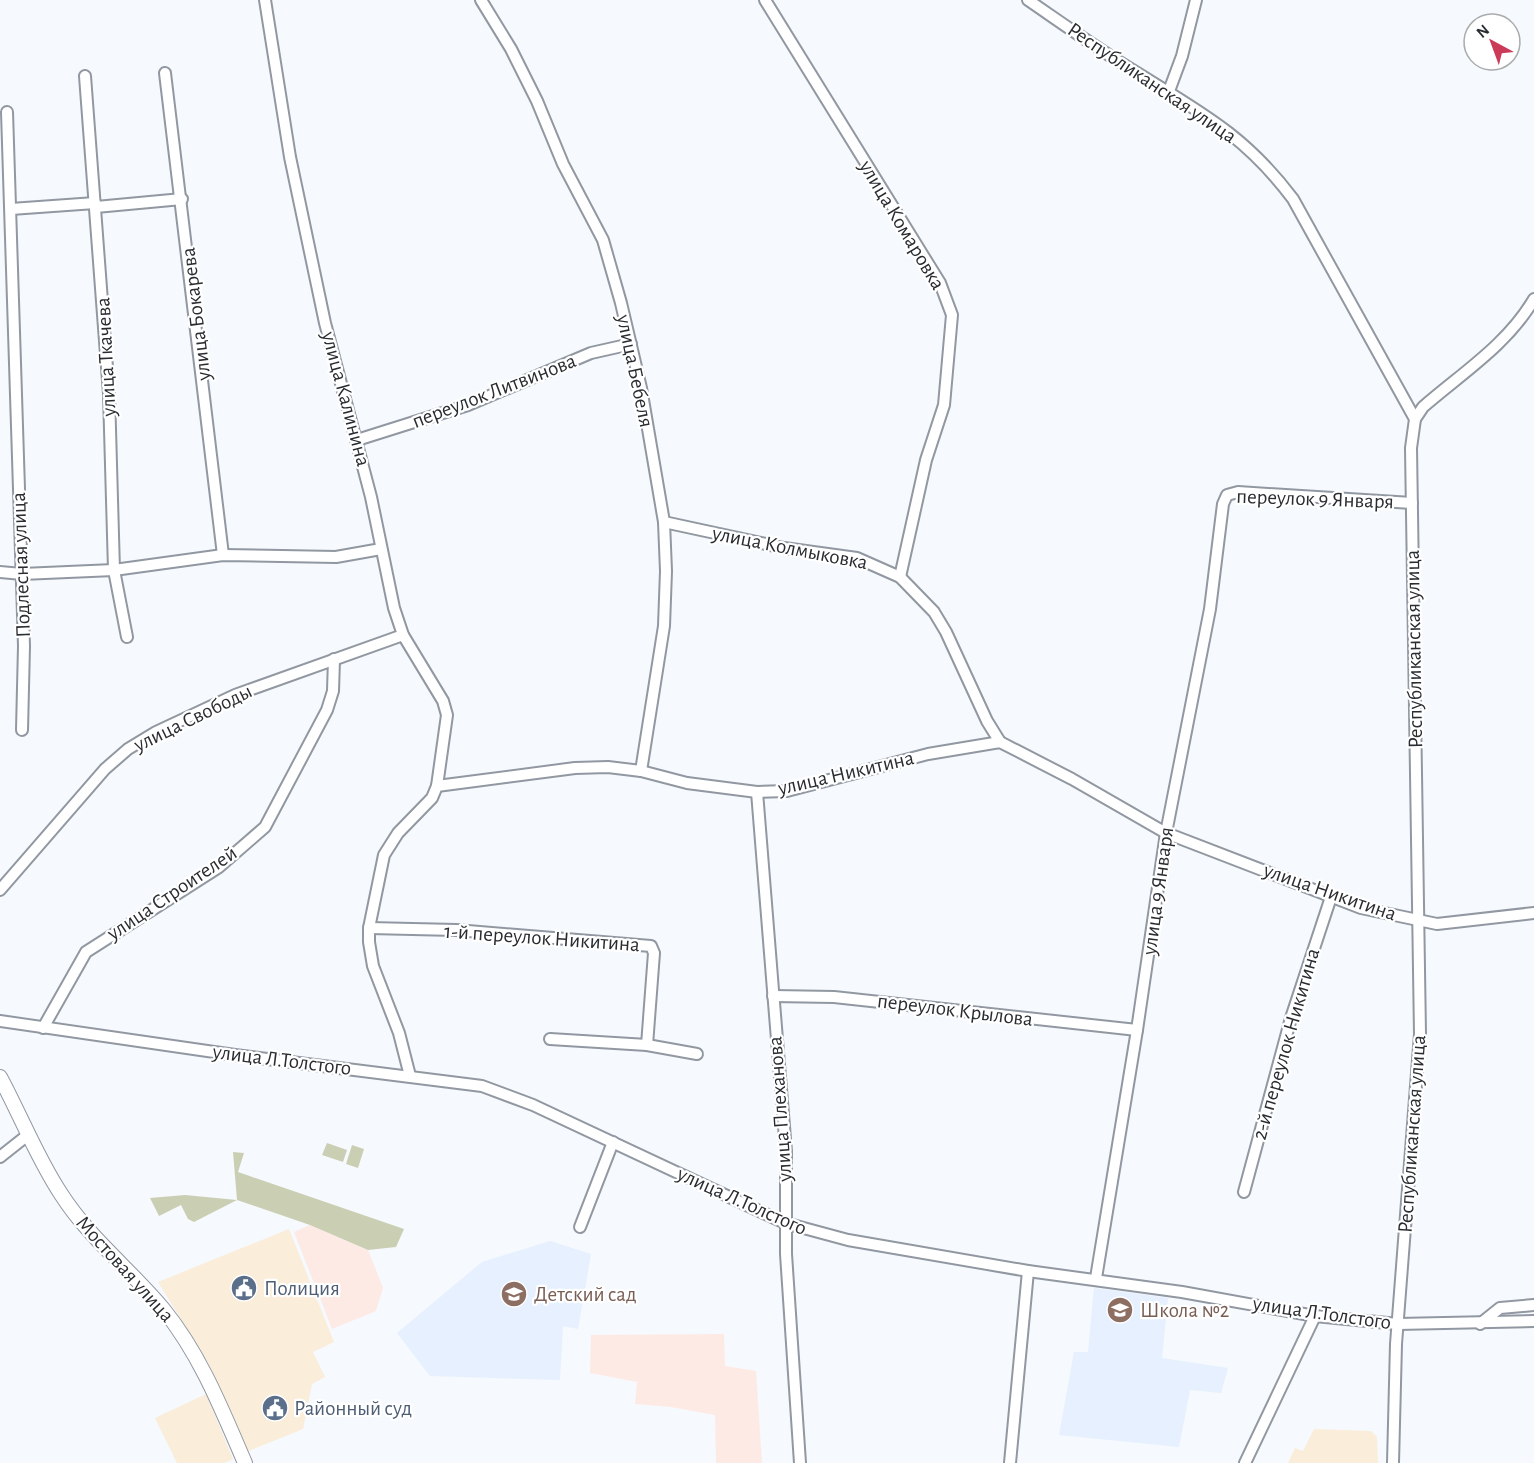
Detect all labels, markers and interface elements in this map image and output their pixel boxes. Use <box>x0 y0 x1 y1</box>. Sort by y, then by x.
north arrow <box>1462 12 1522 72</box>
street label: Республиканская улица <box>1064 19 1241 147</box>
text: N <box>1473 22 1492 41</box>
street label: улица Комаровка <box>855 156 949 294</box>
street label: улица Бокарева <box>177 246 215 383</box>
street label: улица Ткачева <box>92 296 120 418</box>
street label: улица Бебеля <box>613 312 657 429</box>
street label: улица Калинина <box>318 328 374 469</box>
street label: переулок Литвинова <box>409 350 579 432</box>
street label: переулок 9 Января <box>1236 486 1394 512</box>
street label: Подлесная улица <box>8 491 34 638</box>
street label: улица Колмыковка <box>710 522 870 573</box>
street label: Республиканская улица <box>1402 549 1426 749</box>
street label: улица Свободы <box>130 680 255 756</box>
street label: улица Никитина <box>775 747 916 799</box>
street label: улица 9 Января <box>1138 826 1177 957</box>
street label: улица Строителей <box>103 842 241 945</box>
street label: улица Никитина <box>1260 859 1399 925</box>
street label: 1-й переулок Никитина <box>444 921 641 955</box>
street label: 2-й переулок Никитина <box>1249 945 1324 1142</box>
street label: переулок Крылова <box>876 990 1034 1030</box>
street label: Республиканская улица <box>1395 1034 1429 1234</box>
street label: улица Плеханова <box>764 1035 796 1183</box>
street label: улица Л.Толстого <box>211 1041 352 1079</box>
street label: улица Л.Толстого <box>673 1163 810 1239</box>
street label: Мостовая улица <box>72 1212 178 1327</box>
public building icon: Полиция <box>229 1273 259 1303</box>
place label: Полиция <box>264 1278 340 1299</box>
school or university icon: Детский сад <box>499 1279 529 1309</box>
place label: Детский сад <box>534 1284 637 1305</box>
street label: улица Л.Толстого <box>1251 1293 1393 1333</box>
school or university icon: Школа №2 <box>1105 1295 1135 1325</box>
place label: Школа №2 <box>1140 1300 1229 1321</box>
public building icon: Районный суд <box>260 1393 290 1423</box>
place label: Районный суд <box>294 1398 412 1419</box>

